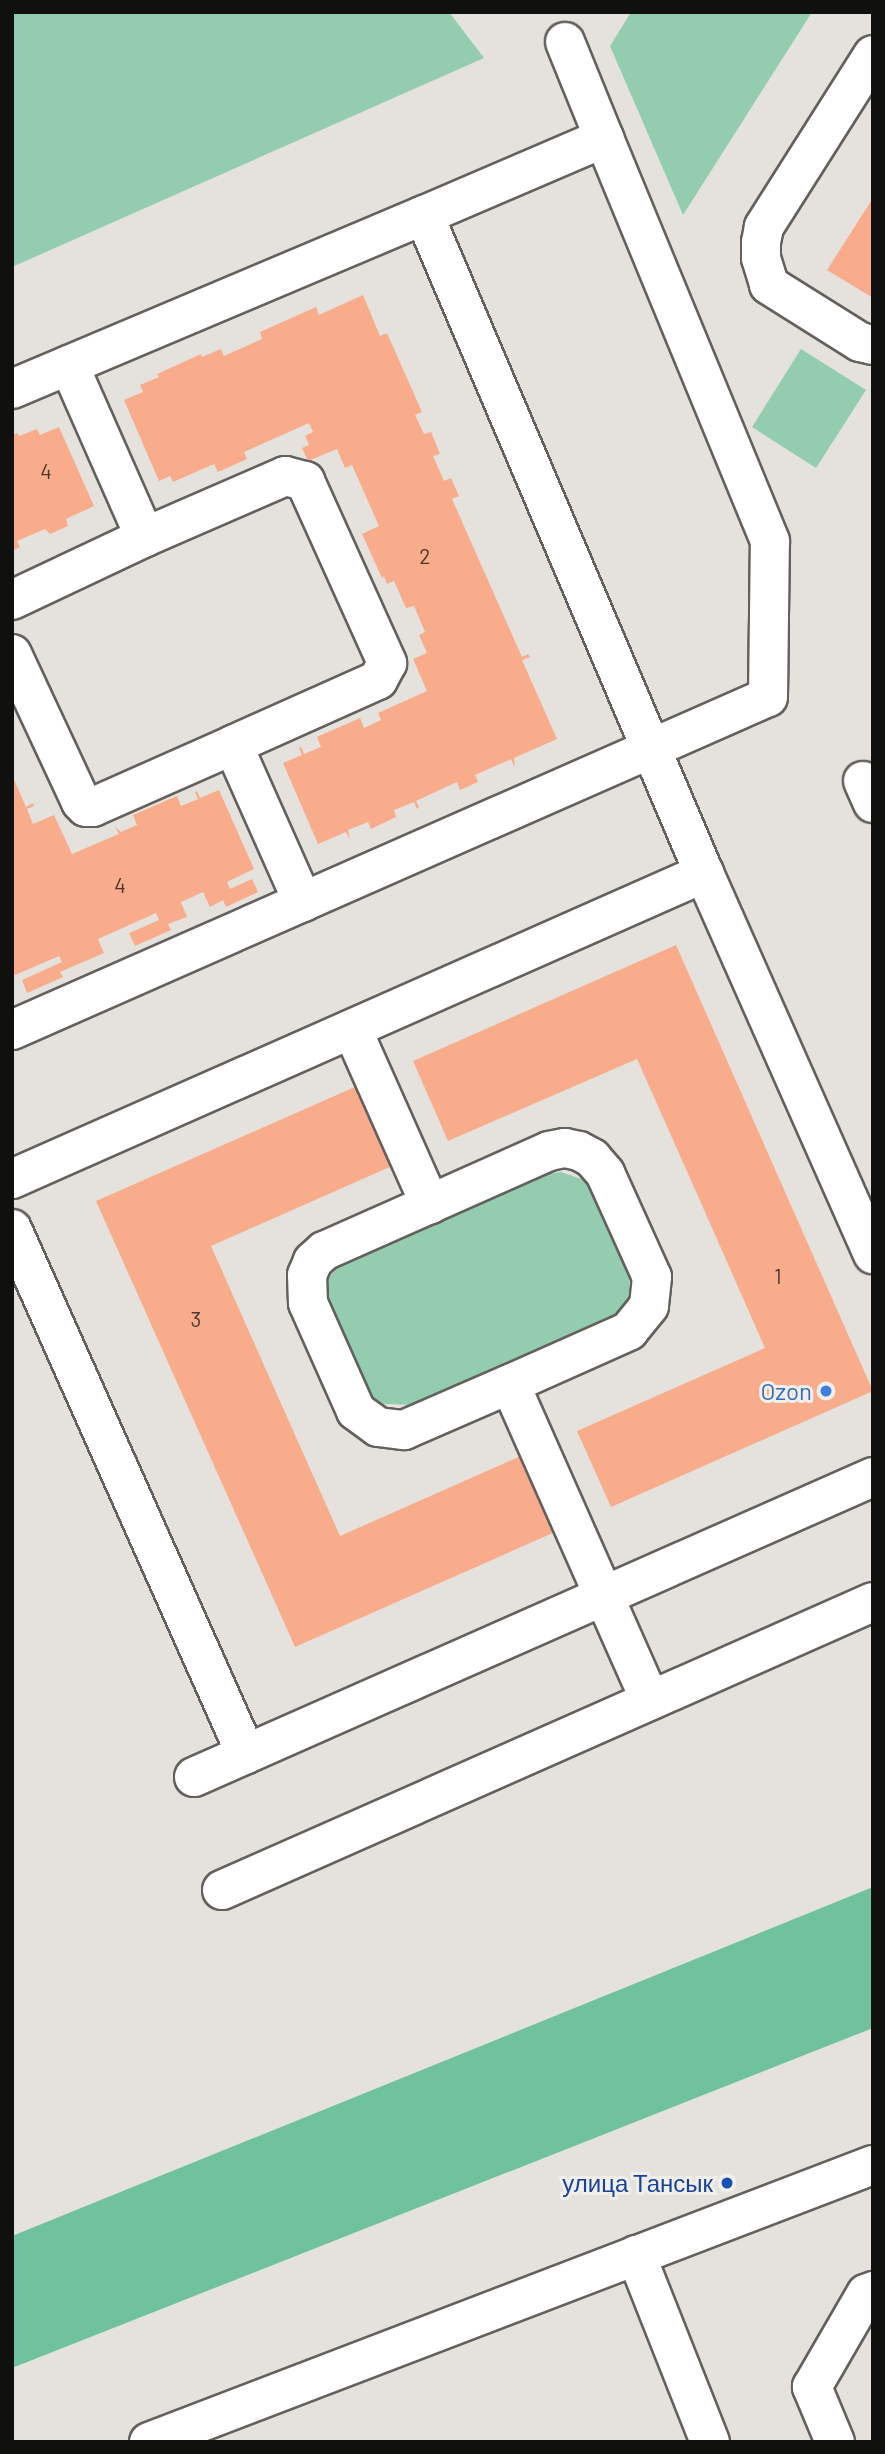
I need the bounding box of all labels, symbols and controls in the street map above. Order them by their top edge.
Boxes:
house number: 4 [40,458,52,484]
house number: 2 [419,543,431,569]
house number: 4 [114,872,126,898]
house number: 1 [774,1263,782,1289]
house number: 3 [191,1306,201,1332]
place label: Ozon [760,1377,812,1405]
marker: Ozon [818,1383,834,1399]
place label: улица Тансык [562,2169,713,2197]
marker: улица Тансык [719,2175,735,2191]

